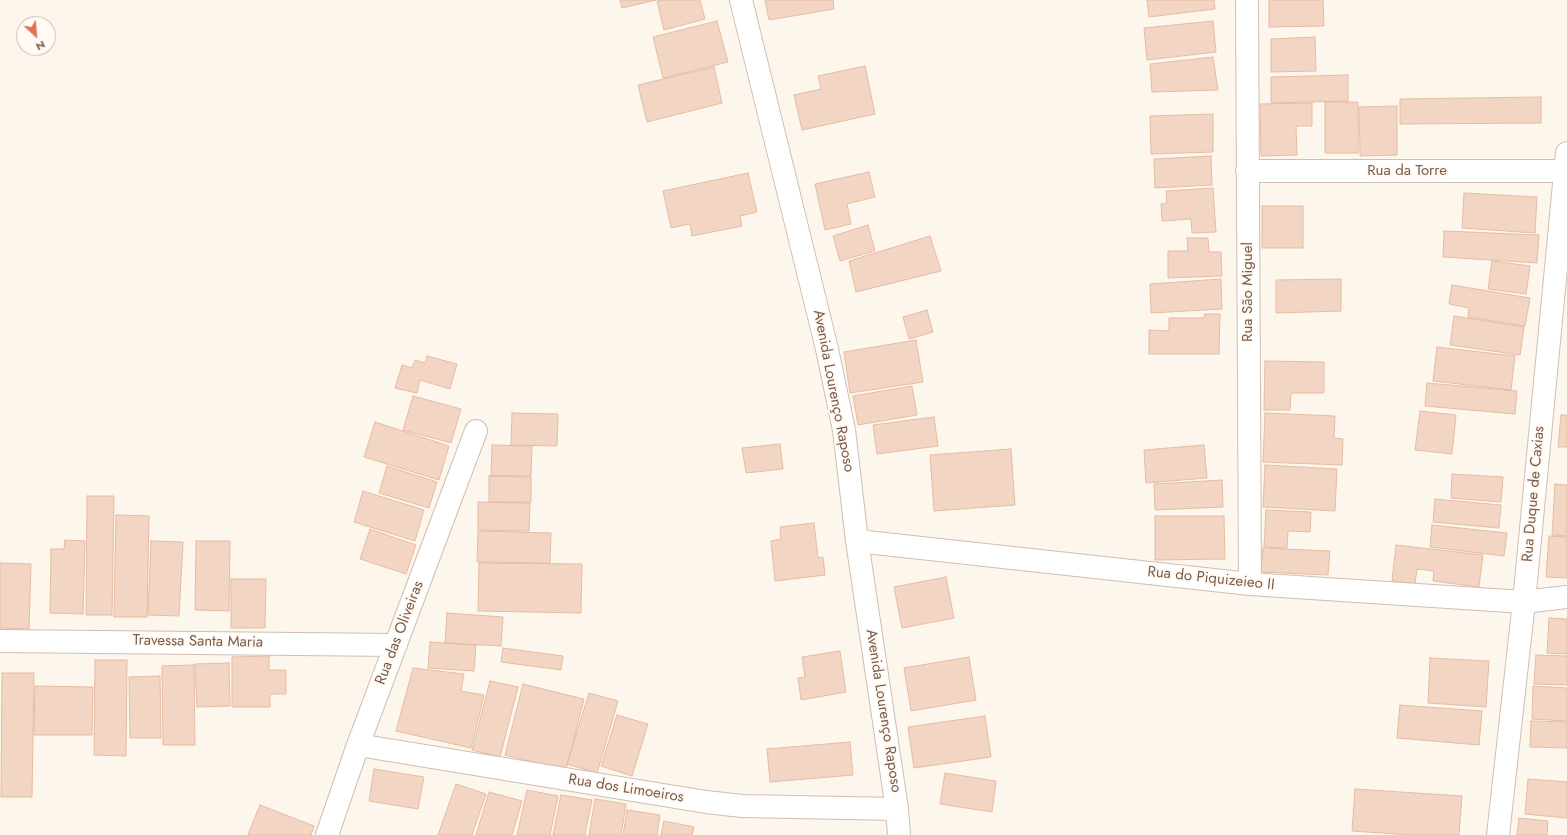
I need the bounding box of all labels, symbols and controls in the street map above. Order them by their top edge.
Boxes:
north arrow [16,16,56,56]
text: N [33,37,48,55]
street label: Rua da Torre [1367,162,1447,180]
street label: Rua São Miguel [1239,242,1257,342]
street label: Avenida Lourenço Raposo [808,308,858,474]
street label: Rua Duque de Caxias [1519,425,1549,563]
street label: Rua do Piquizeieo II [1147,563,1275,595]
street label: Rua das Oliveiras [372,578,428,688]
street label: Avenida Lourenço Raposo [861,628,905,794]
street label: Travessa Santa Maria [133,632,263,652]
street label: Rua dos Limoeiros [567,771,685,807]

